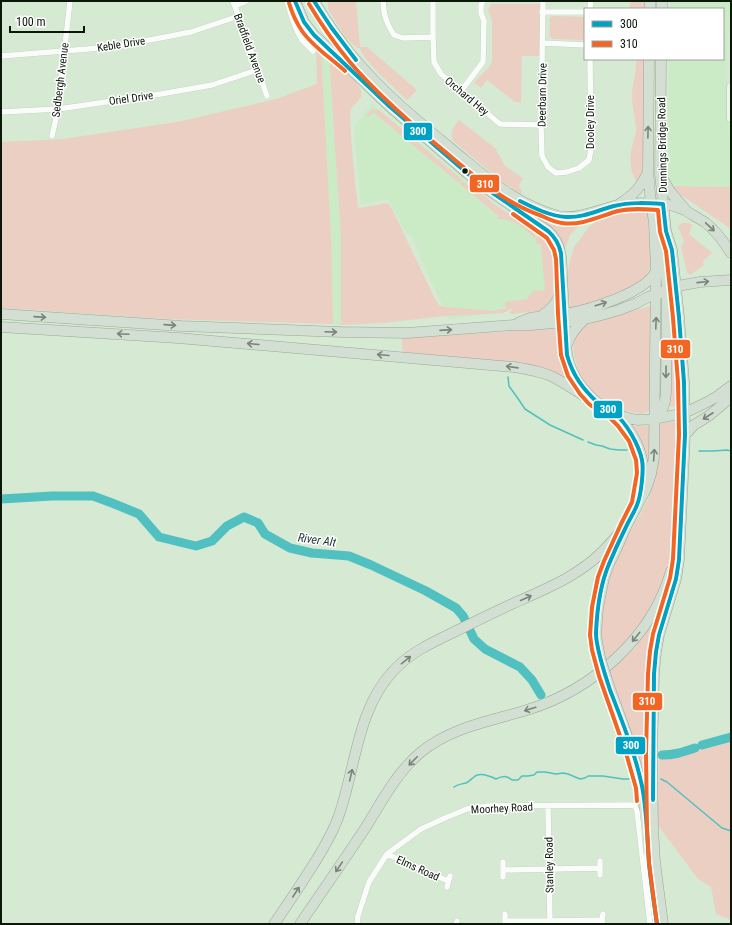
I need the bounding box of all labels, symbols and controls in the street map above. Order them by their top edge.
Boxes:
scale bar [10,8,84,34]
legend [584,8,724,60]
street label: Bradfield Avenue [231,12,268,85]
text: 100 m [16,15,46,29]
text: 300 [620,17,638,31]
street label: Keble Drive [96,34,146,55]
text: 310 [620,37,638,51]
street label: Sedbergh Avenue [49,42,72,118]
street label: Deerbarn Drive [535,63,550,127]
street label: Orchard Hey [442,74,492,119]
street label: Oriel Drive [108,89,154,108]
street label: Dooley Drive [584,95,597,149]
street label: Dunnings Bridge Road [655,97,670,193]
line badge: 300 [403,122,433,141]
text: 300 [410,125,427,138]
one-way arrow [644,126,652,139]
unlabelled marker [460,166,470,176]
line badge: 310 [469,174,500,193]
text: 310 [477,178,494,191]
one-way arrow [705,222,715,231]
one-way arrow [696,279,709,286]
one-way arrow [595,300,608,307]
one-way arrow [33,313,46,320]
one-way arrow [652,317,660,330]
one-way arrow [163,322,176,329]
one-way arrow [439,326,452,333]
one-way arrow [324,328,337,336]
one-way arrow [117,331,130,338]
line badge: 310 [660,339,691,359]
one-way arrow [247,341,260,348]
text: 310 [667,343,684,356]
one-way arrow [377,352,390,359]
one-way arrow [506,363,519,371]
one-way arrow [662,365,670,378]
line badge: 300 [593,400,623,419]
text: 300 [600,403,617,416]
one-way arrow [702,412,713,420]
one-way arrow [650,448,657,461]
water label: River Alt [297,530,337,550]
one-way arrow [520,594,532,601]
one-way arrow [632,631,640,642]
one-way arrow [400,656,411,665]
line badge: 310 [632,692,663,711]
text: 310 [639,695,656,708]
one-way arrow [524,705,536,713]
line badge: 300 [615,736,646,755]
text: 300 [623,739,640,752]
one-way arrow [408,755,417,766]
one-way arrow [348,769,355,782]
street label: Moorhey Road [471,800,533,817]
street label: Stanley Road [543,837,556,893]
street label: Elms Road [394,853,441,884]
one-way arrow [335,862,343,873]
one-way arrow [292,886,300,897]

